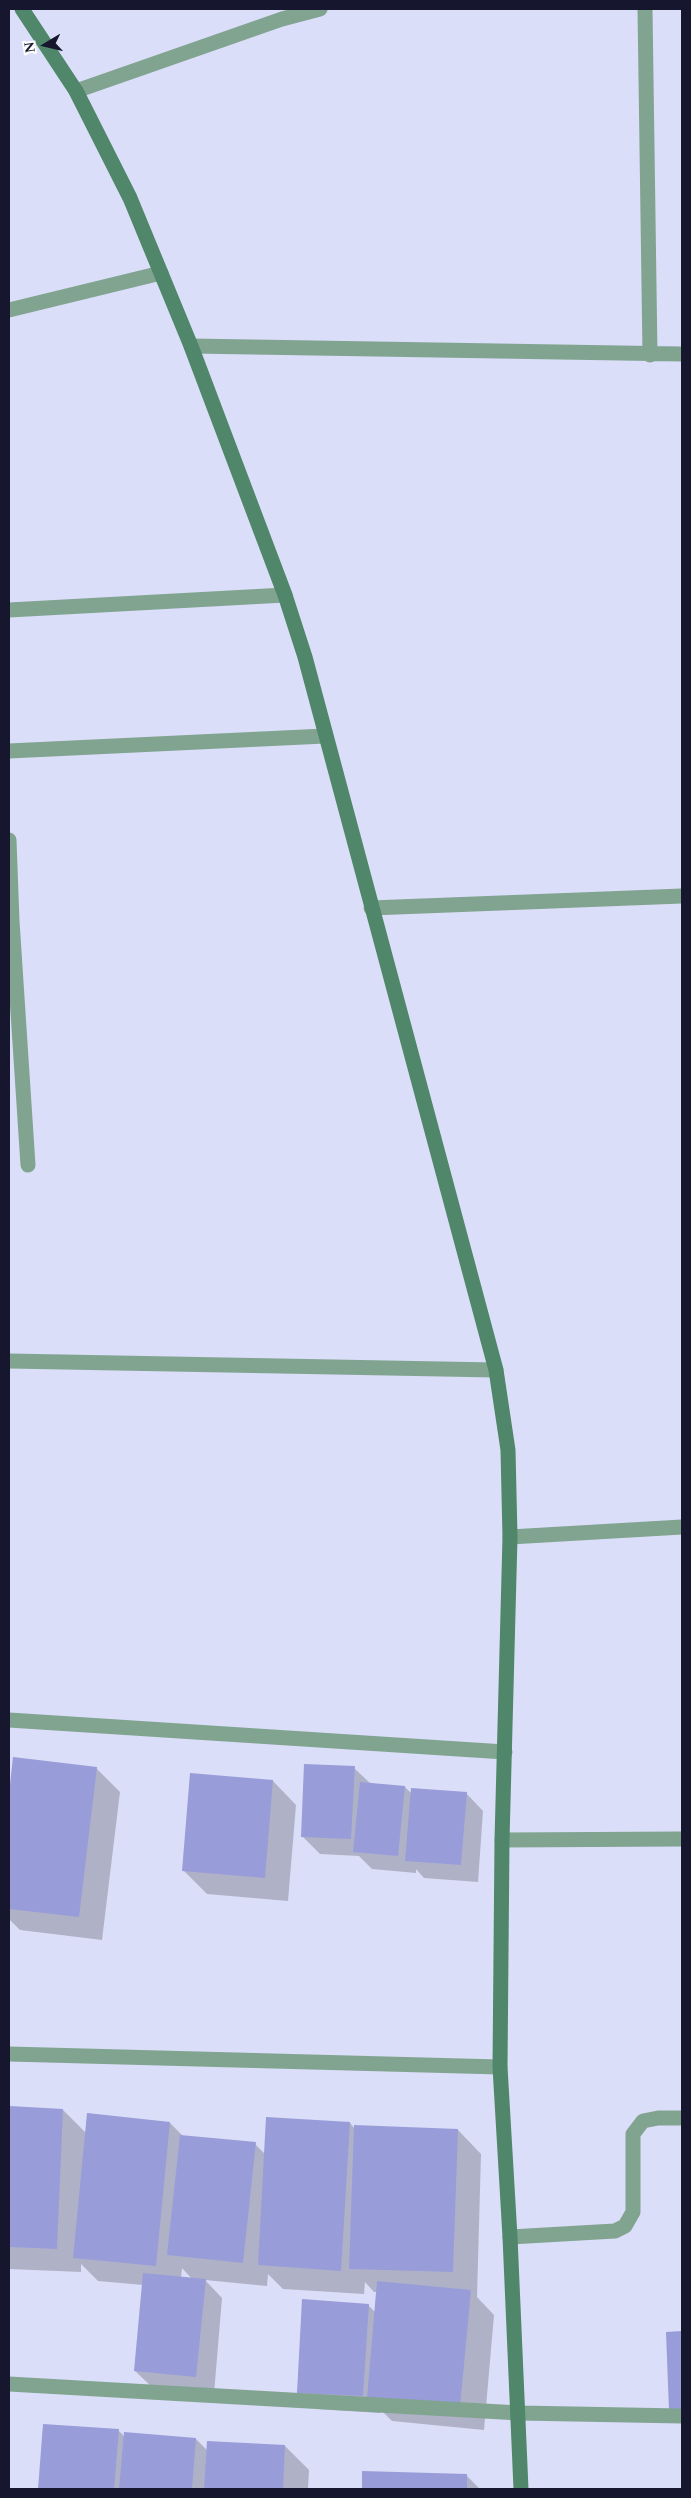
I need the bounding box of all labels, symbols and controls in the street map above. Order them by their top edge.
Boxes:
north arrow [20,20,70,70]
text: N [18,40,41,55]

